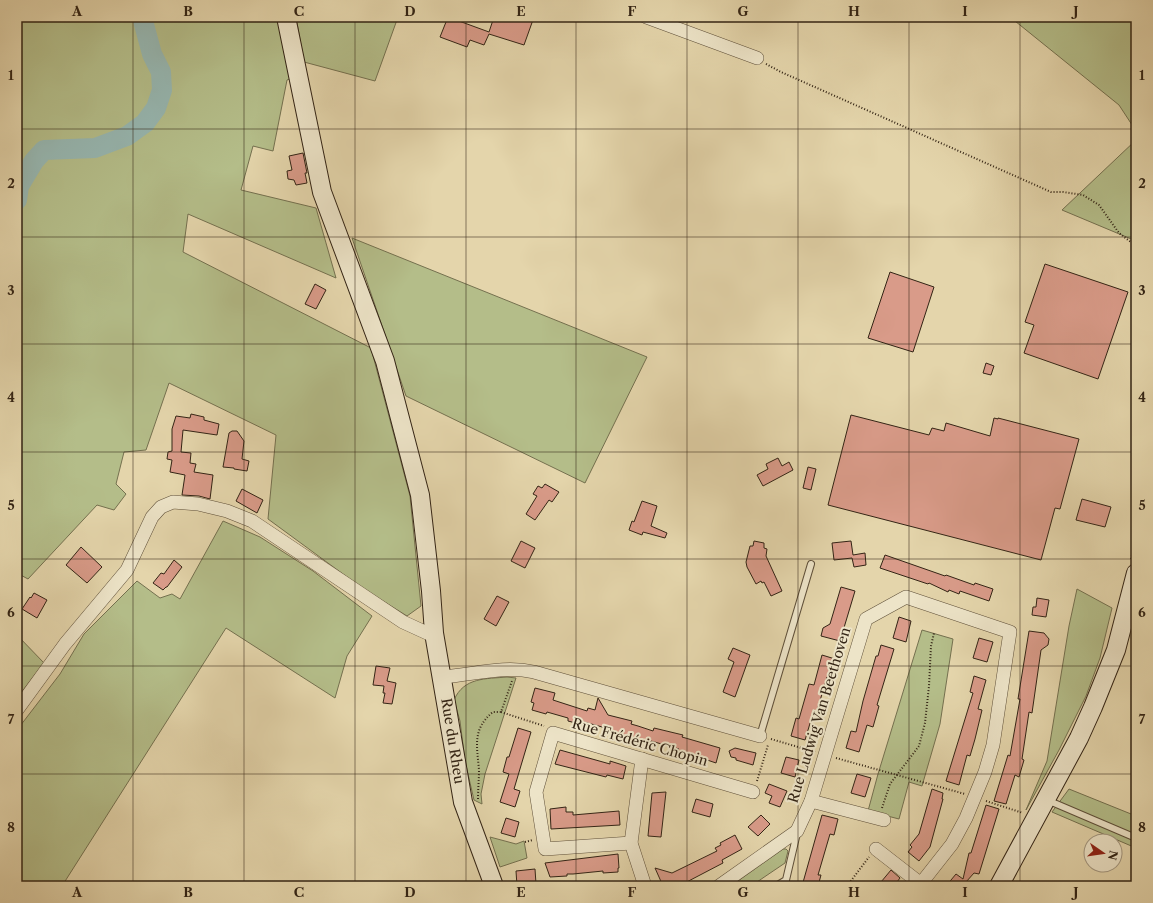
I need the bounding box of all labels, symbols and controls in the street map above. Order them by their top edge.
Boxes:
text: A [71,3,83,19]
text: B [183,3,193,19]
text: C [294,3,304,19]
text: D [404,3,416,19]
text: E [516,3,526,19]
text: F [628,3,637,19]
text: G [737,3,749,19]
text: H [848,3,860,19]
text: I [962,3,968,19]
text: J [1071,3,1079,19]
text: 1 [8,67,14,83]
text: 1 [1139,67,1145,83]
text: 2 [7,175,15,191]
text: 2 [1138,175,1146,191]
text: 3 [7,282,15,298]
text: 3 [1138,282,1146,298]
text: 4 [7,389,15,405]
text: 4 [1138,389,1146,405]
text: 5 [7,497,15,513]
text: 5 [1138,497,1146,513]
text: 6 [7,604,15,620]
text: 6 [1138,604,1146,620]
street label: Rue Ludwig Van Beethoven [784,625,854,805]
street label: Rue du Rheu [437,697,469,786]
text: 7 [8,711,15,727]
text: 7 [1139,711,1146,727]
street label: Rue Frédéric Chopin [570,714,710,770]
text: 8 [7,819,15,835]
text: 8 [1138,819,1146,835]
north arrow [1083,833,1123,873]
text: N [1105,849,1121,862]
text: A [71,884,83,900]
text: B [183,884,193,900]
text: C [294,884,304,900]
text: D [404,884,416,900]
text: E [516,884,526,900]
text: F [628,884,637,900]
text: G [737,884,749,900]
text: H [848,884,860,900]
text: I [962,884,968,900]
text: J [1071,884,1079,900]

